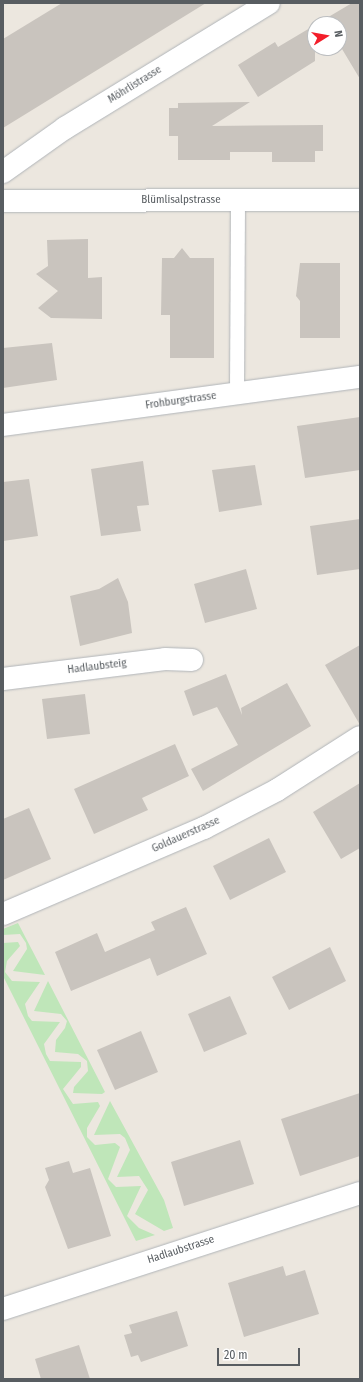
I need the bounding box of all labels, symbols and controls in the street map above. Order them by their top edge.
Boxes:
north arrow [307,16,347,56]
text: N [331,29,345,38]
street label: Möhrlistrasse [106,63,164,107]
street label: Blümlisalpstrasse [141,193,221,207]
street label: Frohburgstrasse [145,389,217,413]
street label: Hadlaubsteig [67,657,127,677]
street label: Goldauerstrasse [150,814,222,856]
street label: Hadlaubstrasse [146,1233,216,1267]
scale bar [219,1340,302,1366]
text: 20 m [224,1348,248,1362]

